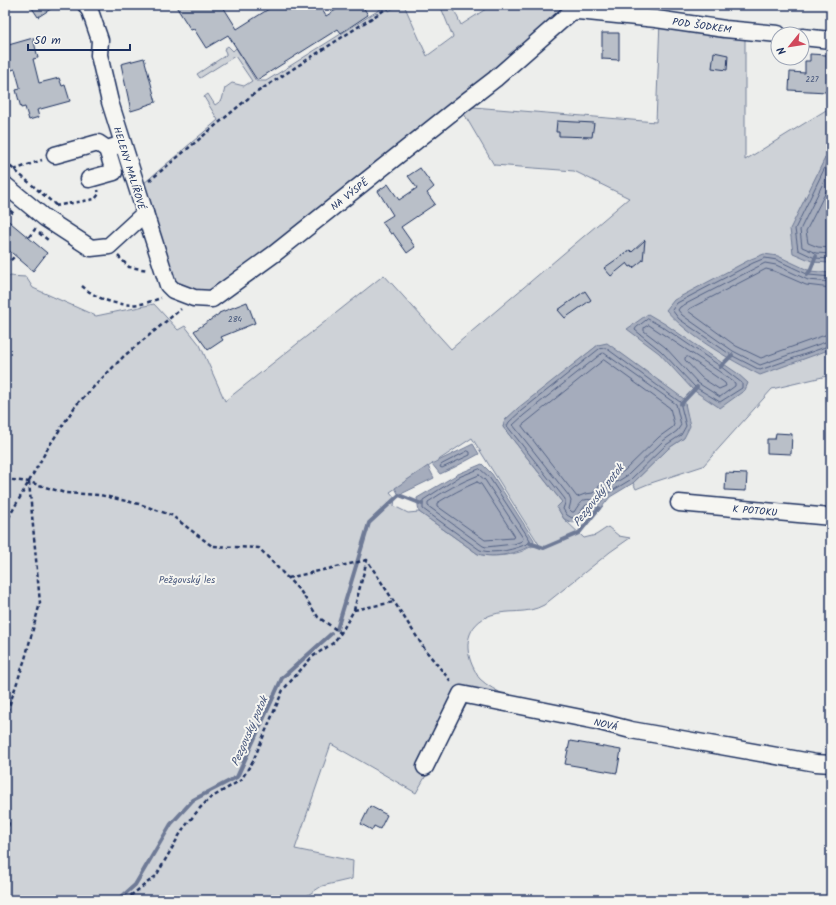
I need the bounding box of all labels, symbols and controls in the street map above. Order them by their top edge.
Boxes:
street label: POD ŠODKEM [671,14,733,38]
scale bar [28,26,130,52]
north arrow [770,26,810,66]
text: 50 m [34,31,61,50]
text: N [773,43,792,58]
house number: 227 [806,73,819,86]
street label: HELENY MALÍŘOVÉ [109,125,150,213]
street label: NA VÝSPĚ [327,174,373,215]
house number: 284 [228,313,243,326]
water label: Pezgovský potok [569,459,630,531]
street label: K POTOKU [732,501,778,521]
park label: Pežgovský les [159,572,216,588]
water label: Pezgovský potok [227,692,274,769]
street label: NOVÁ [592,714,619,736]

